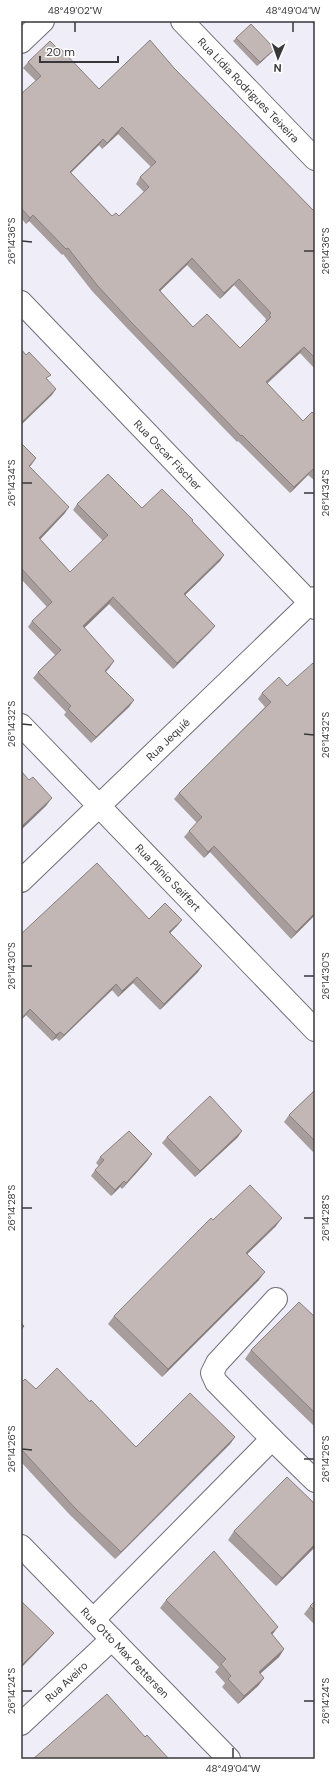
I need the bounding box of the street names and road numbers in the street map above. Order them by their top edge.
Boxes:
street label: Rua Lídia Rodrigues Teixeira [195,35,302,146]
street label: Rua Oscar Fischer [131,417,205,493]
street label: Rua Jequié [143,715,193,764]
street label: Rua Plínio Seiffert [132,841,204,914]
street label: Rua Otto Max Pettersen [78,1604,172,1701]
street label: Rua Aveiro [42,1658,91,1705]

